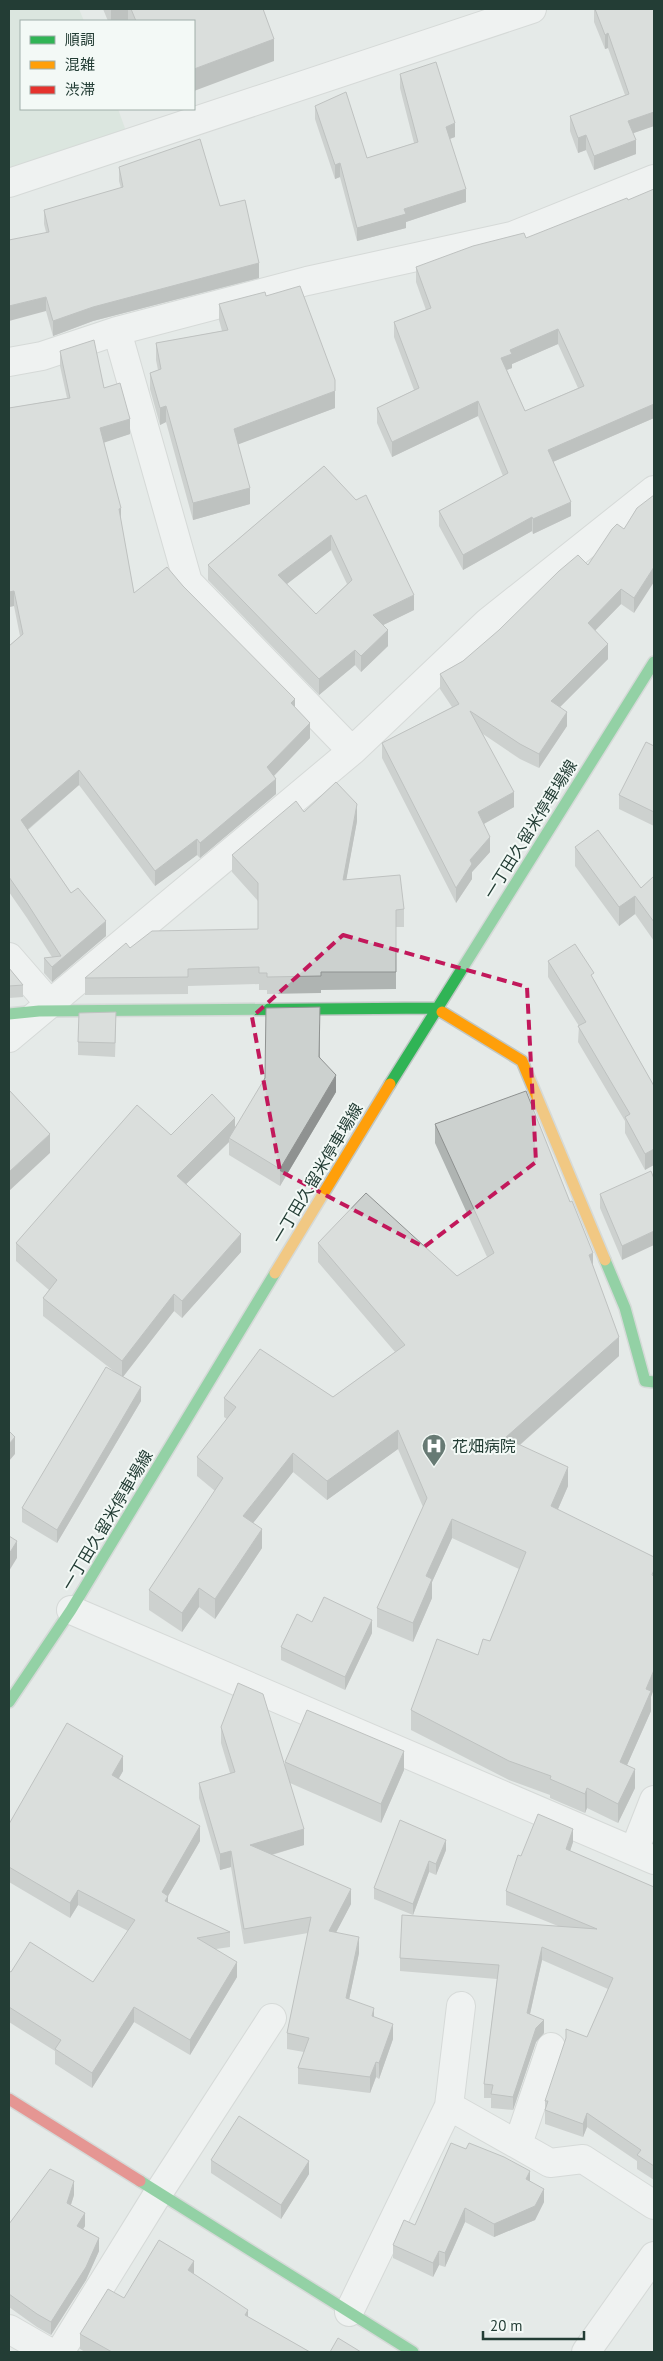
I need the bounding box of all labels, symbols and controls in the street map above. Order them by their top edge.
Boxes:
legend [20,20,195,110]
text: 順調 [65,30,95,49]
text: 混雑 [65,55,95,74]
text: 渋滞 [65,80,95,99]
street label: 一丁田久留米停車場線 [479,756,581,902]
street label: 一丁田久留米停車場線 [267,1099,367,1247]
hospital icon: 花畑病院 [421,1433,447,1467]
place label: 花畑病院 [452,1436,516,1456]
street label: 一丁田久留米停車場線 [57,1446,157,1594]
scale bar [483,2308,584,2340]
text: 20 m [490,2316,523,2335]

